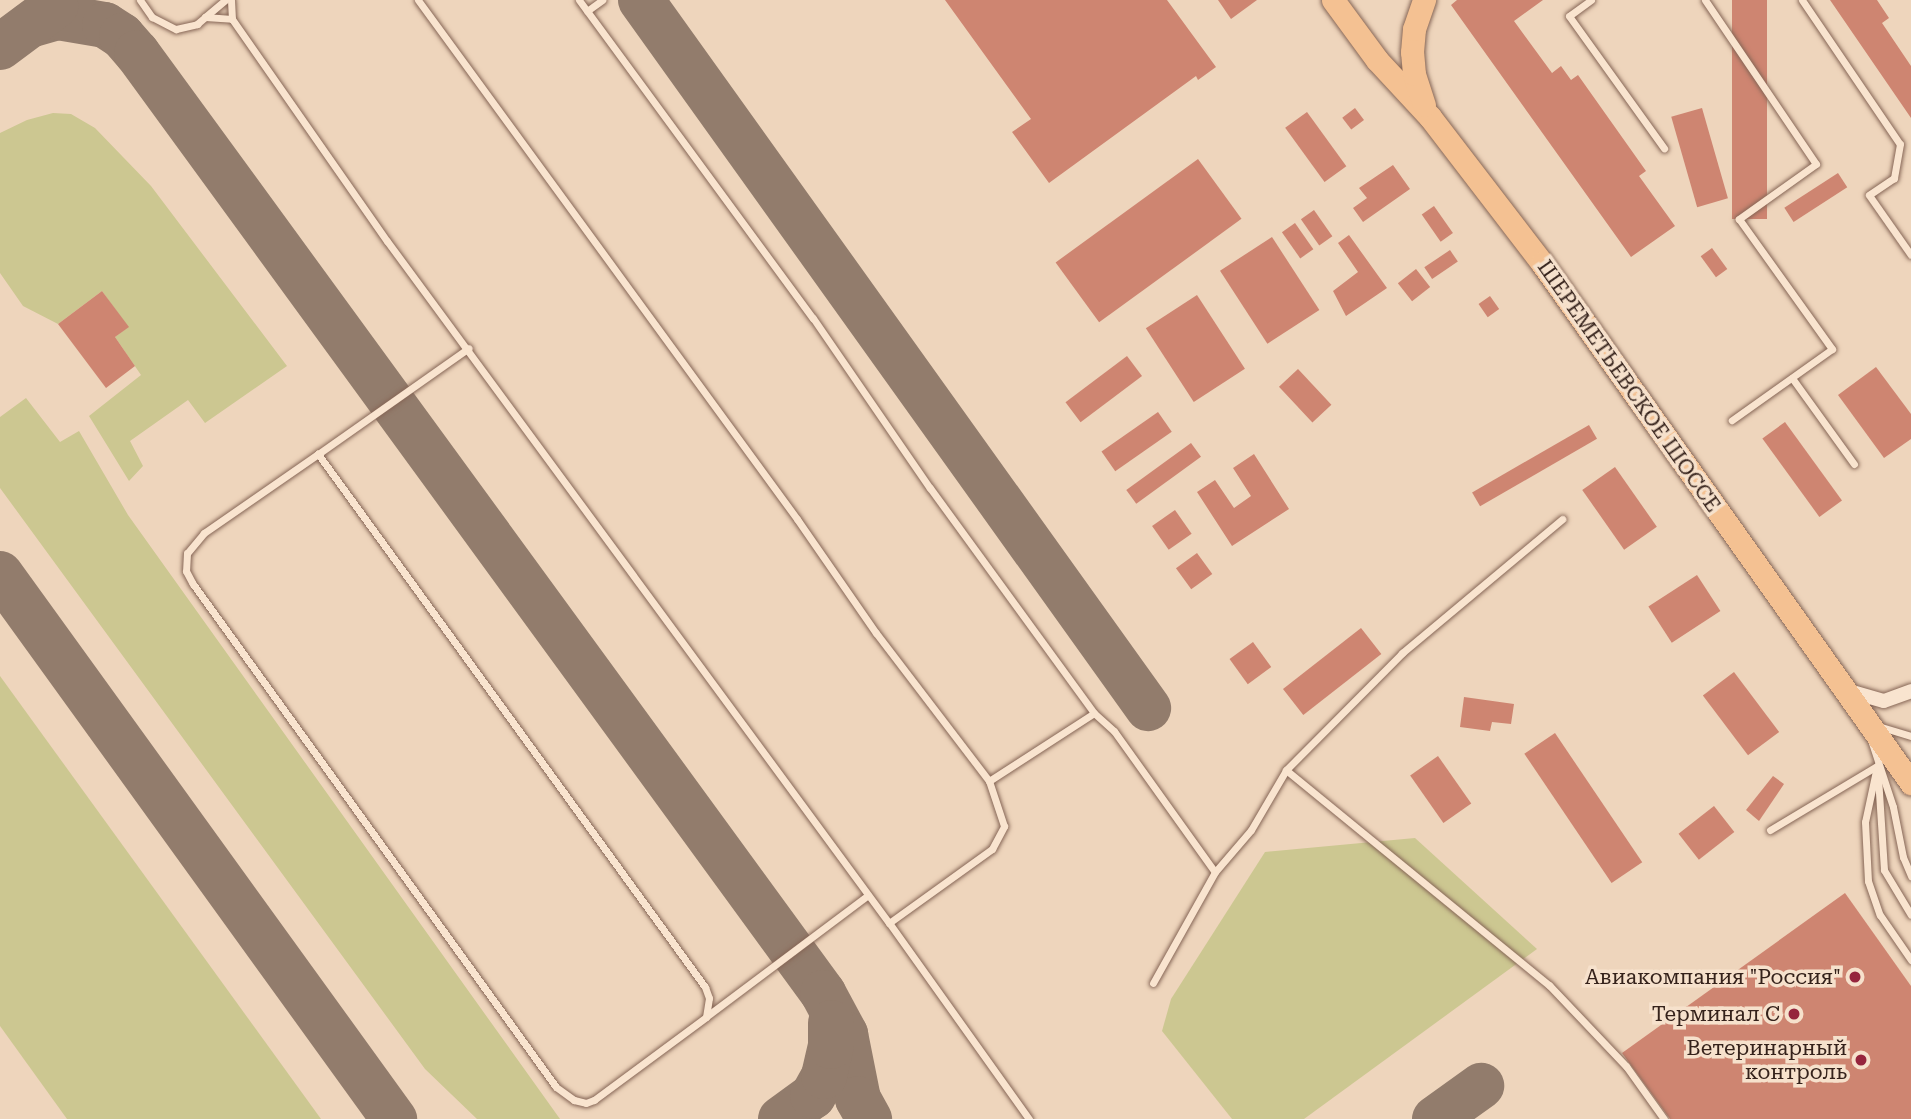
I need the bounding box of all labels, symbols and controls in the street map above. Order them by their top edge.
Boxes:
street label: ШЕРЕМЕТЬЕВСКОЕ ШОССЕ [1532,255,1726,517]
place label: Авиакомпания "Россия" [1585,964,1841,990]
marker: Авиакомпания "Россия" [1847,969,1863,985]
place label: Терминал C [1652,1001,1780,1027]
marker: Терминал C [1786,1006,1802,1022]
place label: Ветеринарный контроль [1687,1035,1847,1085]
marker: Ветеринарный контроль [1853,1052,1869,1068]

